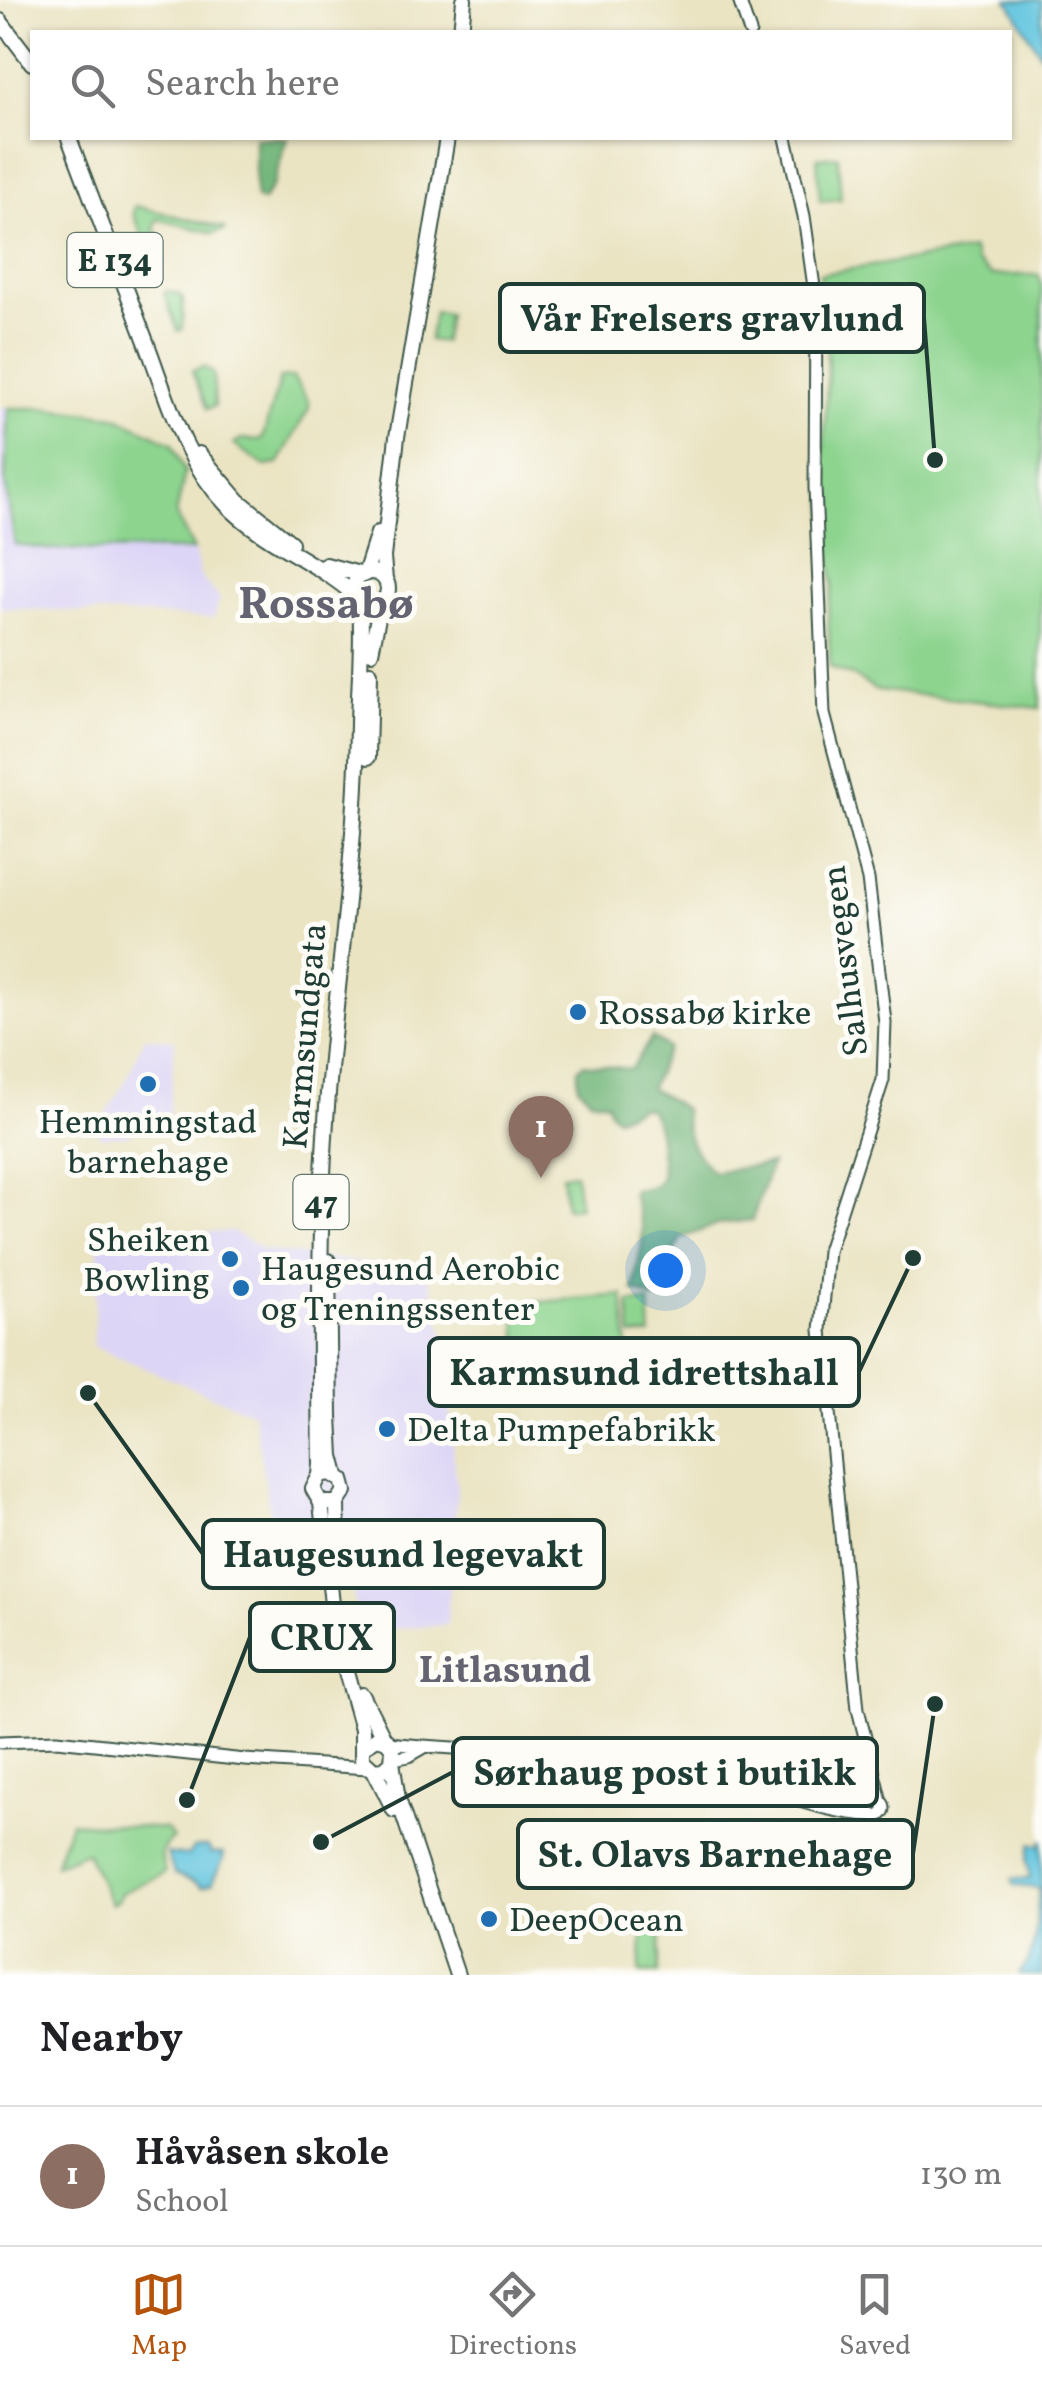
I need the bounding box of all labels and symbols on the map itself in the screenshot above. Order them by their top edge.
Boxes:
road number: E 134 [68,233,162,287]
callout: Vår Frelsers gravlund [500,284,924,352]
text: Vår Frelsers gravlund [520,295,904,348]
district label: Rossabø [238,575,414,638]
street label: Salhusvegen [811,862,883,1059]
street label: Karmsundgata [273,921,341,1151]
place label: Rossabø kirke [598,991,811,1039]
marker: Rossabø kirke [567,1001,589,1023]
marker: Hemmingstad barnehage [137,1073,159,1095]
pin: 1 [508,1096,574,1178]
place label: Hemmingstad barnehage [39,1100,257,1188]
road number: 47 [294,1175,348,1229]
place label: Sheiken Bowling [83,1218,210,1306]
your location [640,1245,691,1296]
place label: Haugesund Aerobic og Treningssenter [261,1247,560,1335]
marker: Sheiken Bowling [219,1248,241,1270]
marker: Haugesund Aerobic og Treningssenter [230,1277,252,1299]
callout: Karmsund idrettshall [429,1338,859,1406]
text: Karmsund idrettshall [449,1349,839,1402]
place label: Delta Pumpefabrikk [407,1408,716,1456]
marker: Delta Pumpefabrikk [376,1418,398,1440]
callout: Haugesund legevakt [203,1520,604,1588]
text: Haugesund legevakt [223,1531,583,1584]
callout: CRUX [250,1603,394,1671]
text: CRUX [270,1614,374,1667]
district label: Litlasund [419,1646,591,1699]
callout: Sørhaug post i butikk [453,1738,877,1806]
text: Sørhaug post i butikk [473,1749,857,1802]
callout: St. Olavs Barnehage [518,1820,913,1888]
text: St. Olavs Barnehage [537,1831,893,1884]
place label: DeepOcean [509,1898,684,1946]
marker: DeepOcean [478,1908,500,1930]

